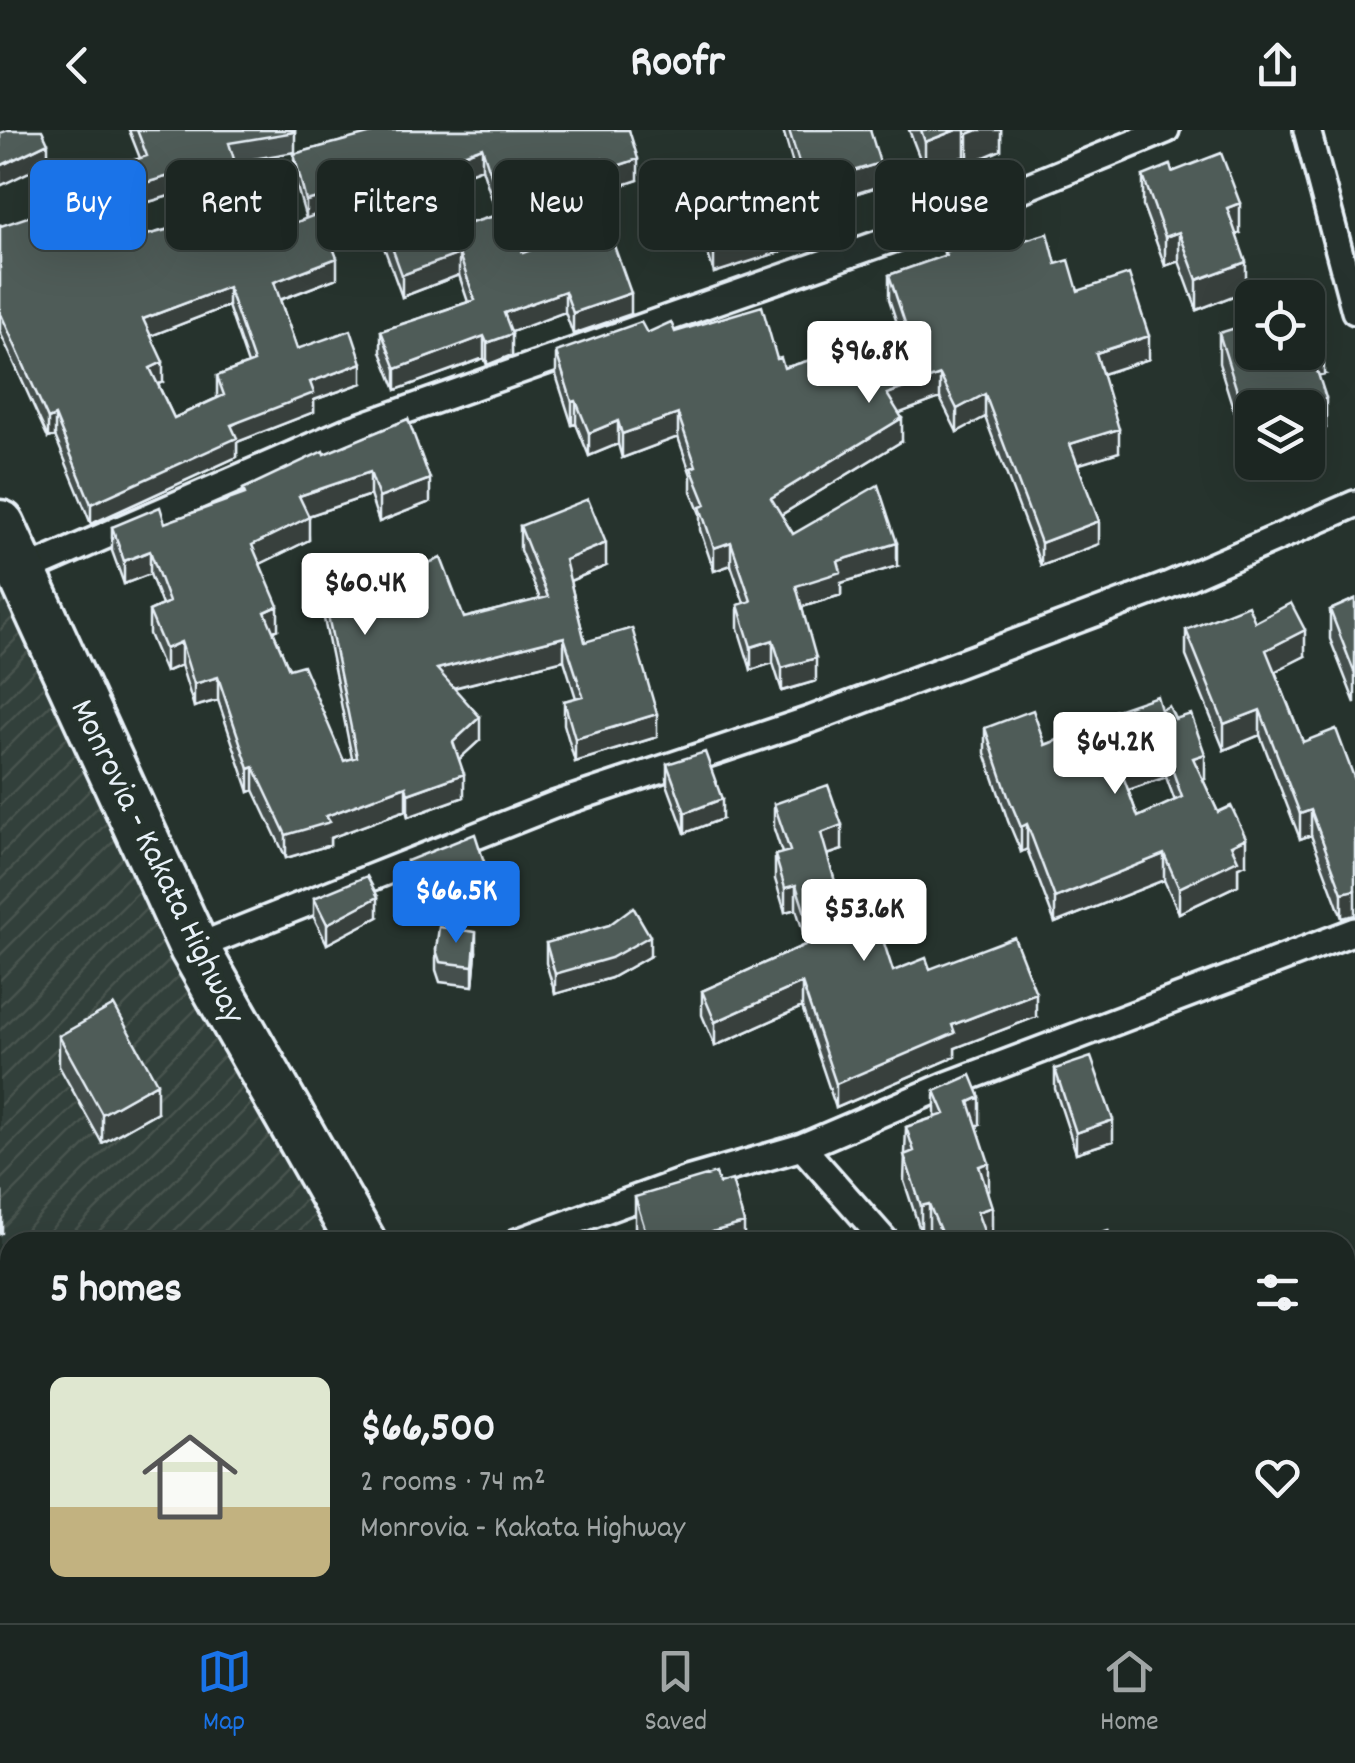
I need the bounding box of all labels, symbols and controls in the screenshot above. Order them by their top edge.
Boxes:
text: Roofr [630,33,725,97]
icon: back [50,38,105,93]
icon: share [1250,38,1305,93]
chip: Buy [30,160,146,250]
chip: Rent [166,160,297,250]
chip: Filters [317,160,474,250]
chip: New [494,160,619,250]
chip: Apartment [639,160,855,250]
chip: House [875,160,1024,250]
map controls [1235,280,1325,480]
button: locate [1235,280,1325,370]
pin: $96.8K [788,321,950,406]
text: $96.8K [829,330,909,376]
button: layers [1235,390,1325,480]
pin: $60.4K [284,553,446,638]
text: $60.4K [324,562,406,608]
street label: Monrovia - Kakata Highway [55,691,256,1034]
pin: $64.2K [1034,712,1196,797]
text: $64.2K [1075,721,1155,767]
pin: $66.5K [375,861,537,946]
text: $66.5K [415,870,497,916]
pin: $53.6K [783,879,945,964]
text: $53.6K [823,888,905,934]
text: 5 homes [50,1262,182,1322]
icon: filters [1250,1265,1305,1320]
text: $66,500 [360,1401,496,1461]
icon: home [130,1417,250,1537]
icon: heart [1250,1450,1305,1505]
text: 2 rooms · 74 m² [360,1461,546,1507]
text: Monrovia - Kakata Highway [360,1507,685,1553]
tab: Map [197,1644,252,1744]
tab: Saved [645,1644,707,1744]
tab: Home [1100,1644,1158,1744]

